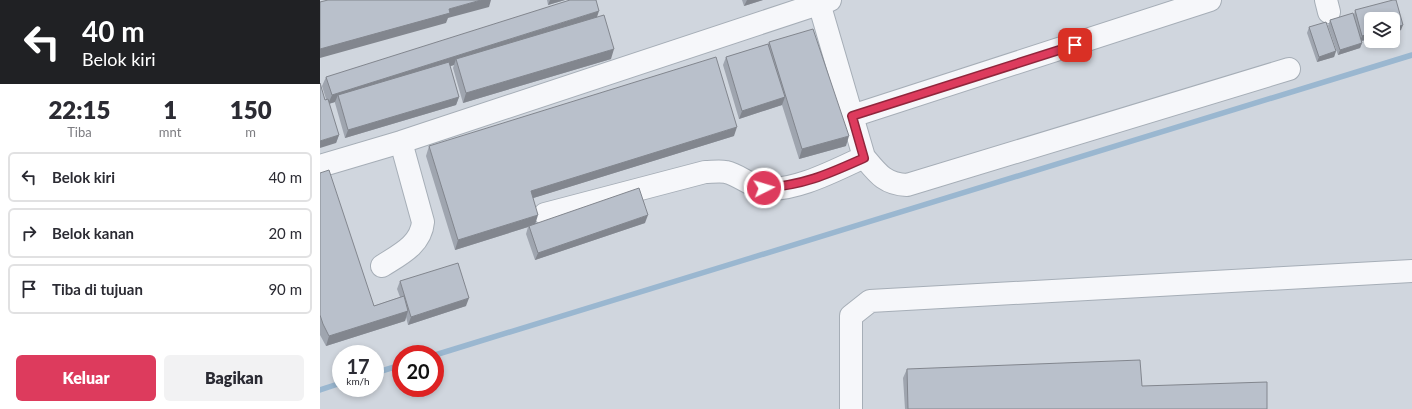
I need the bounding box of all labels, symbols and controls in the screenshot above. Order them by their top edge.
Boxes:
map controls [1364,12,1400,48]
button: layers [1364,12,1400,48]
text: 40 m [82,14,145,48]
icon: left [16,16,68,68]
pin [1058,28,1092,62]
icon: arrive [1064,34,1086,56]
text: Belok kiri [82,48,156,70]
text: 22:15 [48,95,110,124]
text: 1 [163,95,177,124]
text: 150 [230,95,272,124]
text: Tiba [67,124,92,140]
text: mnt [159,124,181,140]
text: m [245,124,256,140]
icon: left [18,166,40,188]
position arrow [743,167,785,209]
text: Belok kiri [52,168,115,186]
text: 40 m [268,168,302,186]
icon: right [18,222,40,244]
text: Belok kanan [52,224,134,242]
text: 20 m [268,224,302,242]
icon: arrive [18,278,40,300]
text: Tiba di tujuan [52,280,143,298]
text: 90 m [268,280,302,298]
speed limit sign: 20 [392,345,444,397]
text: 17 [346,354,370,378]
button: Keluar [16,355,156,401]
button: Bagikan [164,355,304,401]
text: km/h [346,375,370,387]

